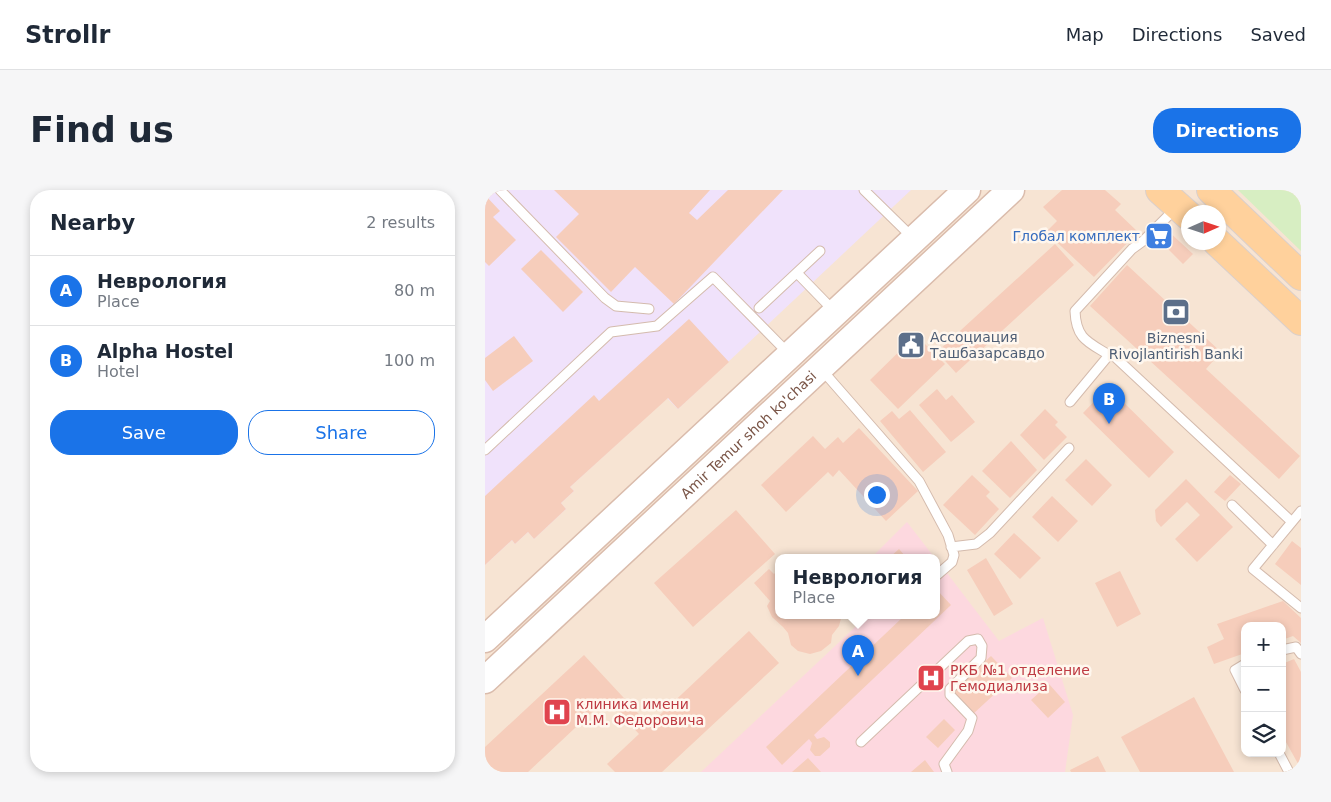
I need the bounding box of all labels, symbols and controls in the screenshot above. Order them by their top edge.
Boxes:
text: Strollr [25,21,110,49]
text: Map [1066,24,1104,45]
text: Directions [1132,24,1222,45]
text: Saved [1250,24,1306,45]
button: Directions [1153,108,1301,153]
text: Find us [30,110,174,150]
north arrow [1181,205,1226,250]
text: Nearby [50,211,135,235]
text: 2 results [366,213,435,232]
supermarket icon: Глобал комплект [1144,221,1174,251]
place label: Глобал комплект [1012,228,1140,244]
text: Неврология [97,270,227,292]
text: A [60,281,72,300]
text: 80 m [394,281,435,300]
text: Place [97,292,140,311]
bank icon: Biznesni Rivojlantirish Banki [1161,297,1191,327]
place label: Ассоциация Ташбазарсавдо [929,329,1045,361]
public building icon: Ассоциация Ташбазарсавдо [896,330,926,360]
place label: Biznesni Rivojlantirish Banki [1109,330,1243,362]
text: Alpha Hostel [97,340,234,362]
text: B [60,351,72,370]
text: 100 m [384,351,435,370]
text: Hotel [97,362,139,381]
street label: Amir Temur shoh ko'chasi [677,368,819,502]
pin: B [1093,383,1125,424]
button: Save [50,410,238,455]
button: Share [248,410,435,455]
your location [864,482,890,508]
popup [775,554,940,619]
text: Неврология [793,566,922,588]
text: Place [793,588,835,607]
map controls [1241,622,1286,757]
button: + [1241,622,1286,667]
pin: A [842,635,874,676]
place label: РКБ №1 отделение Гемодиализа [950,662,1090,694]
hospital icon: РКБ №1 отделение Гемодиализа [916,663,946,693]
button: − [1241,667,1286,712]
place label: клиника имени М.М. Федоровича [576,696,704,728]
hospital icon: клиника имени М.М. Федоровича [542,697,572,727]
button: layers [1241,712,1286,757]

